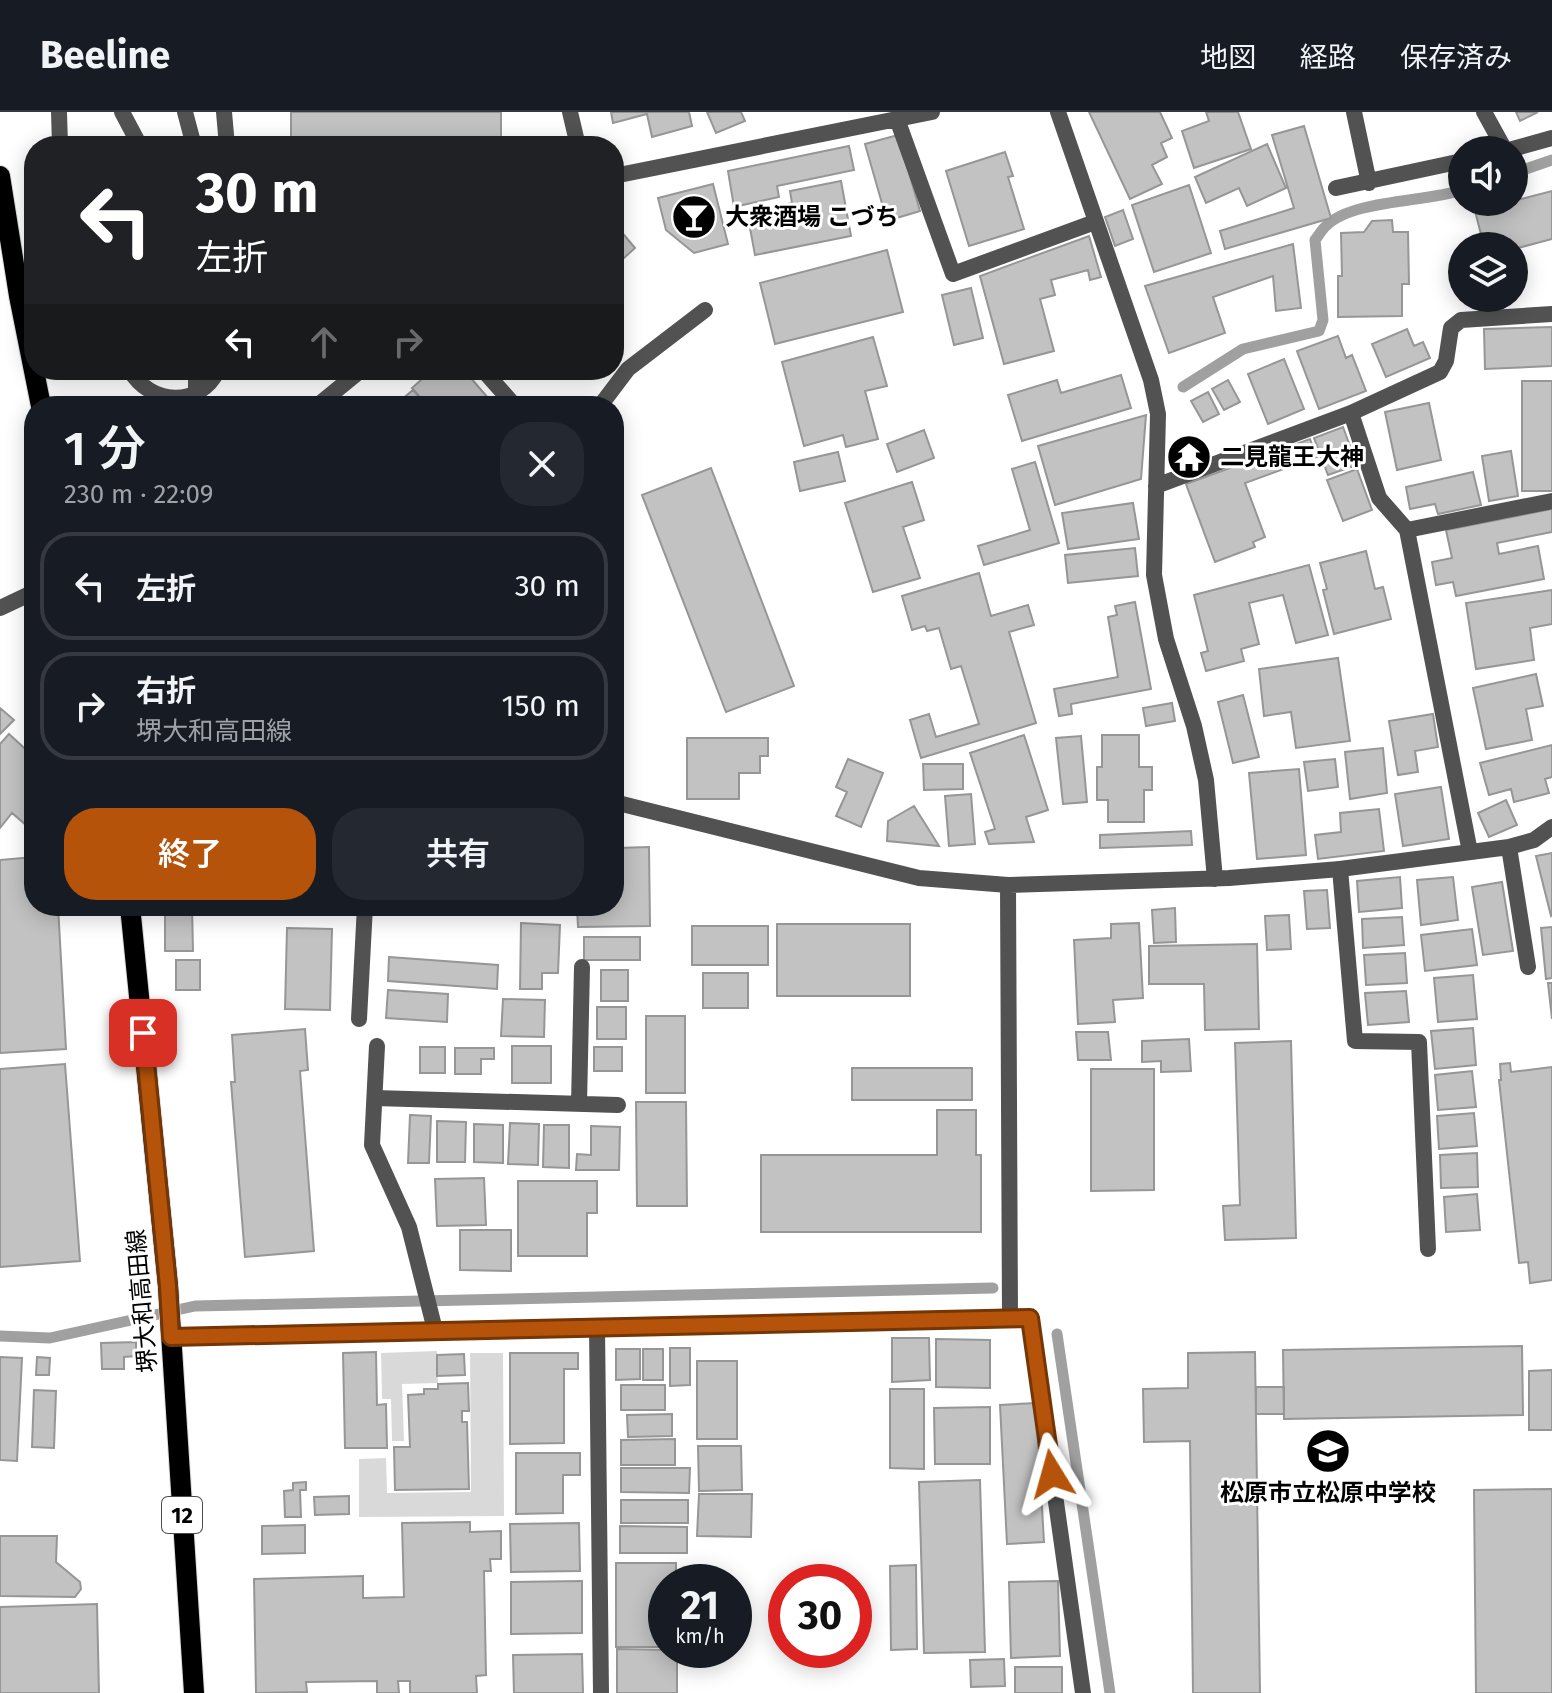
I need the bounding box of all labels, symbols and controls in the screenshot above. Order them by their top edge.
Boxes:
text: Beeline [40,32,170,78]
text: 地図 [1200,41,1256,74]
text: 経路 [1300,41,1356,74]
text: 保存済み [1400,41,1512,74]
map controls [1448,136,1528,312]
button: sound [1448,136,1528,216]
text: 30 m [196,160,318,227]
icon: left [64,168,168,272]
bar icon: 大衆酒場 こづち [670,193,718,241]
place label: 大衆酒場 こづち [725,203,899,231]
button: layers [1448,232,1528,312]
text: 左折 [196,236,268,280]
icon: left [218,320,262,364]
icon: ahead [302,320,346,364]
icon: right [386,320,430,364]
text: 1 分 [64,420,146,478]
button: close [500,422,584,506]
temple icon: 二見龍王大神 [1165,433,1213,481]
place label: 二見龍王大神 [1220,443,1364,471]
text: 230 m · 22:09 [64,479,213,510]
icon: left [68,564,112,608]
text: 30 m [515,568,580,604]
text: 左折 [136,571,196,607]
text: 右折 [136,673,196,709]
icon: right [68,684,112,728]
text: 150 m [502,688,580,724]
text: 堺大和高田線 [136,716,292,747]
button: 終了 [64,808,316,900]
button: 共有 [332,808,584,900]
pin [109,999,177,1067]
icon: arrive [121,1011,165,1055]
street label: 堺大和高田線 [122,1228,162,1374]
school or university icon: 松原市立松原中学校 [1304,1427,1352,1475]
position arrow [1010,1432,1094,1516]
place label: 松原市立松原中学校 [1220,1479,1436,1507]
road number: 12 [162,1497,202,1533]
speed limit sign: 30 [768,1564,872,1668]
text: 21 [681,1582,719,1630]
text: km/h [675,1624,725,1648]

